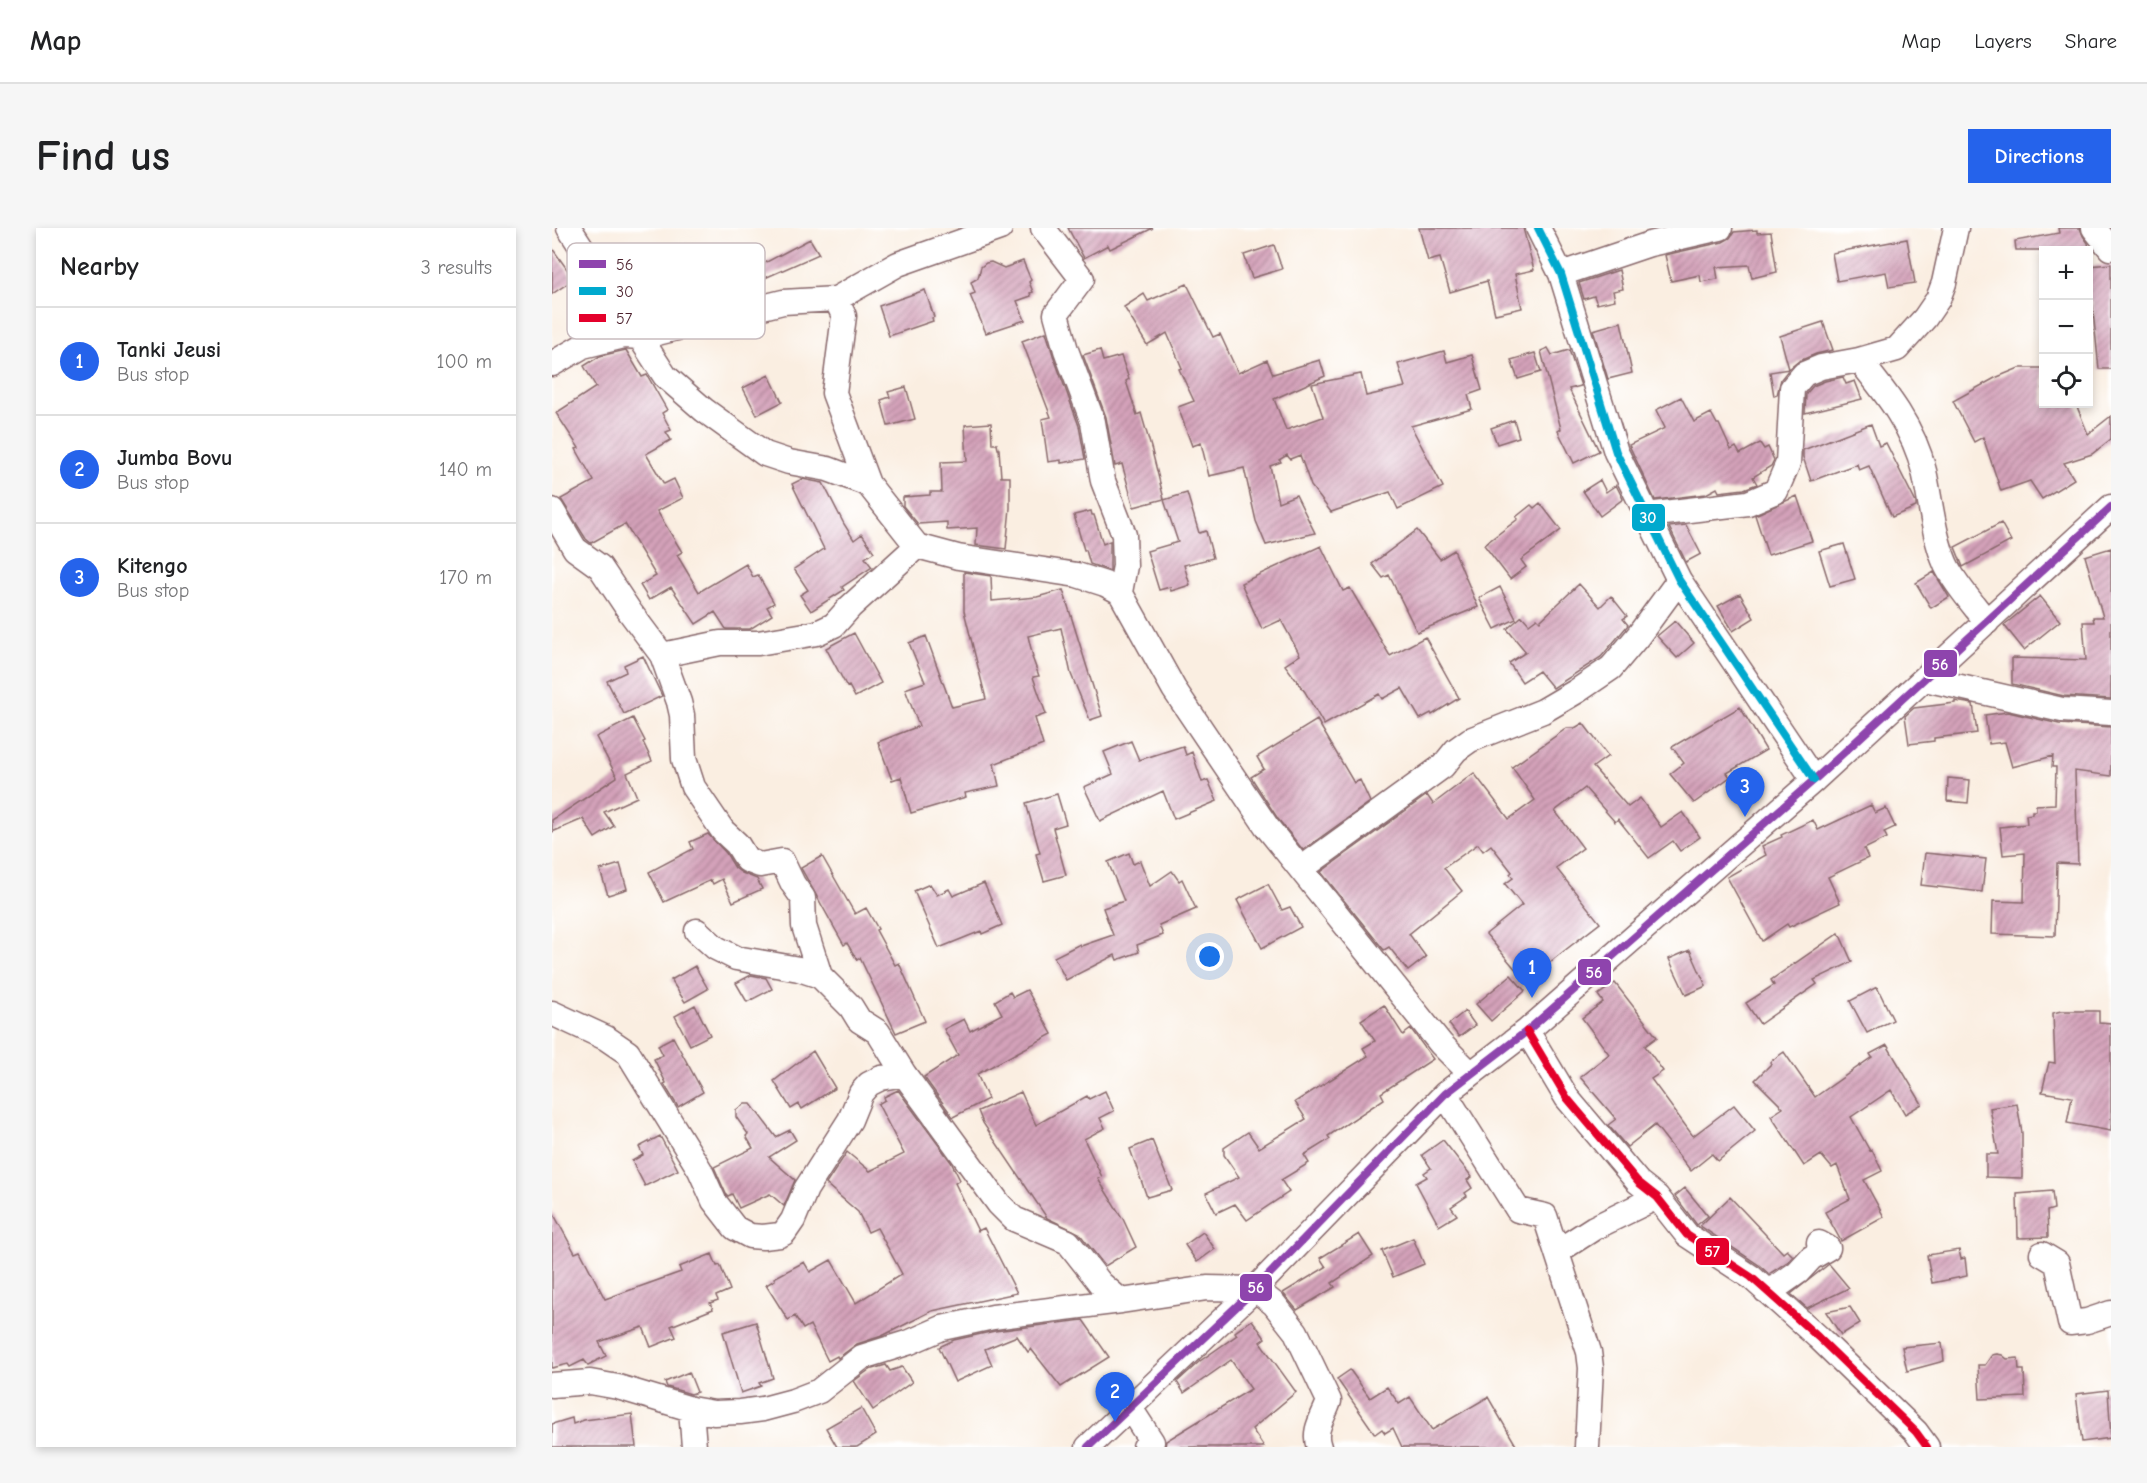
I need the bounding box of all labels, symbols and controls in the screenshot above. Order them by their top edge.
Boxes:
text: Map [30,25,81,57]
text: Map [1902,29,1941,53]
text: Layers [1974,29,2032,53]
text: Share [2065,29,2117,53]
button: Directions [1968,129,2111,183]
text: Find us [36,132,170,181]
legend [567,243,765,339]
map controls [2039,246,2093,408]
button: + [2039,246,2093,300]
text: Nearby [60,252,139,282]
text: 3 results [421,256,492,279]
text: 56 [616,256,633,274]
text: 30 [616,283,634,301]
button: − [2039,300,2093,354]
text: 57 [616,310,633,328]
text: Tanki Jeusi [117,337,221,363]
text: 1 [76,350,83,373]
text: 100 m [437,350,492,373]
button: locate [2039,354,2093,408]
text: Bus stop [117,363,189,386]
text: Jumba Bovu [117,445,232,471]
text: 2 [75,458,84,481]
text: 140 m [439,458,492,481]
text: Bus stop [117,471,189,494]
line badge: 30 [1631,503,1666,532]
text: 30 [1639,509,1657,527]
text: Kitengo [117,553,188,579]
text: 3 [75,566,84,589]
text: 170 m [439,566,492,589]
text: Bus stop [117,579,189,602]
line badge: 56 [1923,649,1958,678]
text: 56 [1932,656,1948,674]
pin: 3 [1726,768,1764,817]
your location [1195,942,1224,971]
pin: 1 [1512,948,1552,998]
line badge: 56 [1577,958,1612,986]
text: 56 [1586,964,1602,982]
line badge: 57 [1695,1237,1730,1266]
text: 57 [1704,1243,1721,1261]
line badge: 56 [1239,1273,1273,1302]
text: 56 [1248,1279,1264,1297]
pin: 2 [1096,1372,1134,1422]

